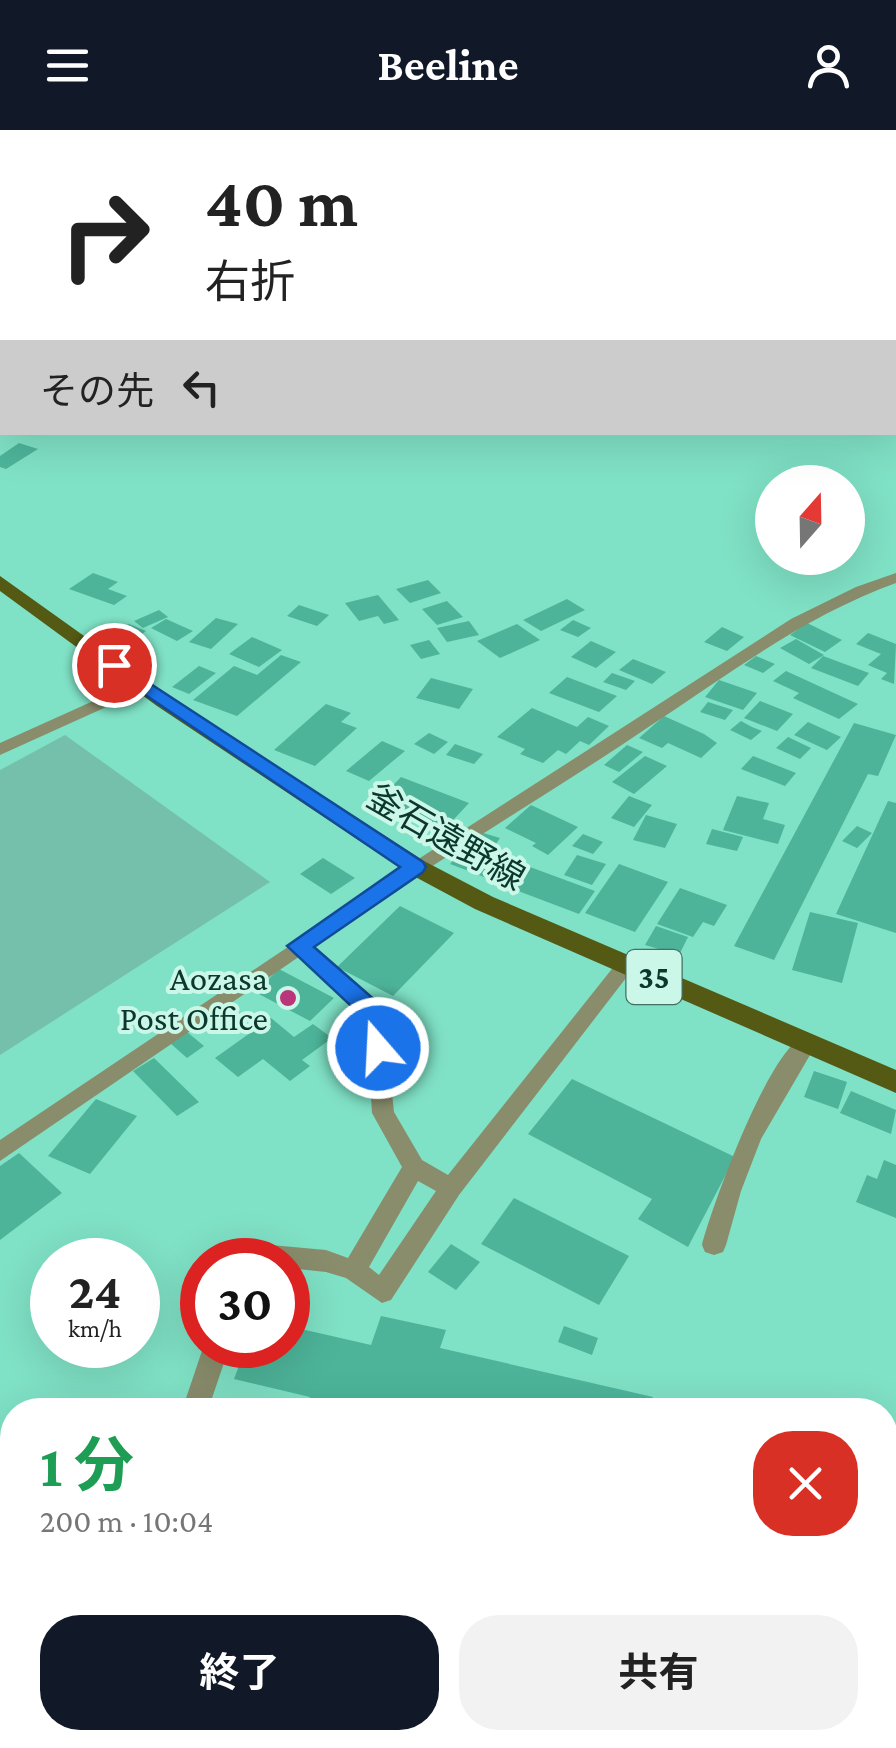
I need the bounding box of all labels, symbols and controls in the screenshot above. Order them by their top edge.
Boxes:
icon: menu [40,38,95,93]
icon: person [801,38,856,93]
text: Beeline [377,40,519,90]
text: 40 m [205,163,358,241]
icon: right [40,170,170,300]
text: 右折 [205,257,295,307]
icon: left [174,360,229,415]
text: その先 [40,370,154,412]
north arrow [755,465,865,575]
map controls [755,465,865,575]
pin [72,623,157,708]
icon: arrive [87,638,142,693]
street label: 釜石遠野線 [360,777,531,898]
road number: 35 [626,950,682,1004]
place label: Aozasa Post Office [120,959,268,1038]
marker: Aozasa Post Office [277,987,299,1009]
position arrow [326,996,430,1100]
speed limit sign: 30 [180,1238,310,1368]
text: 24 [69,1263,121,1319]
text: km/h [68,1315,122,1342]
button: close [753,1431,858,1536]
text: 1 分 [40,1432,134,1499]
text: 200 m · 10:04 [40,1503,213,1539]
button: 終了 [40,1615,439,1730]
button: 共有 [459,1615,858,1730]

